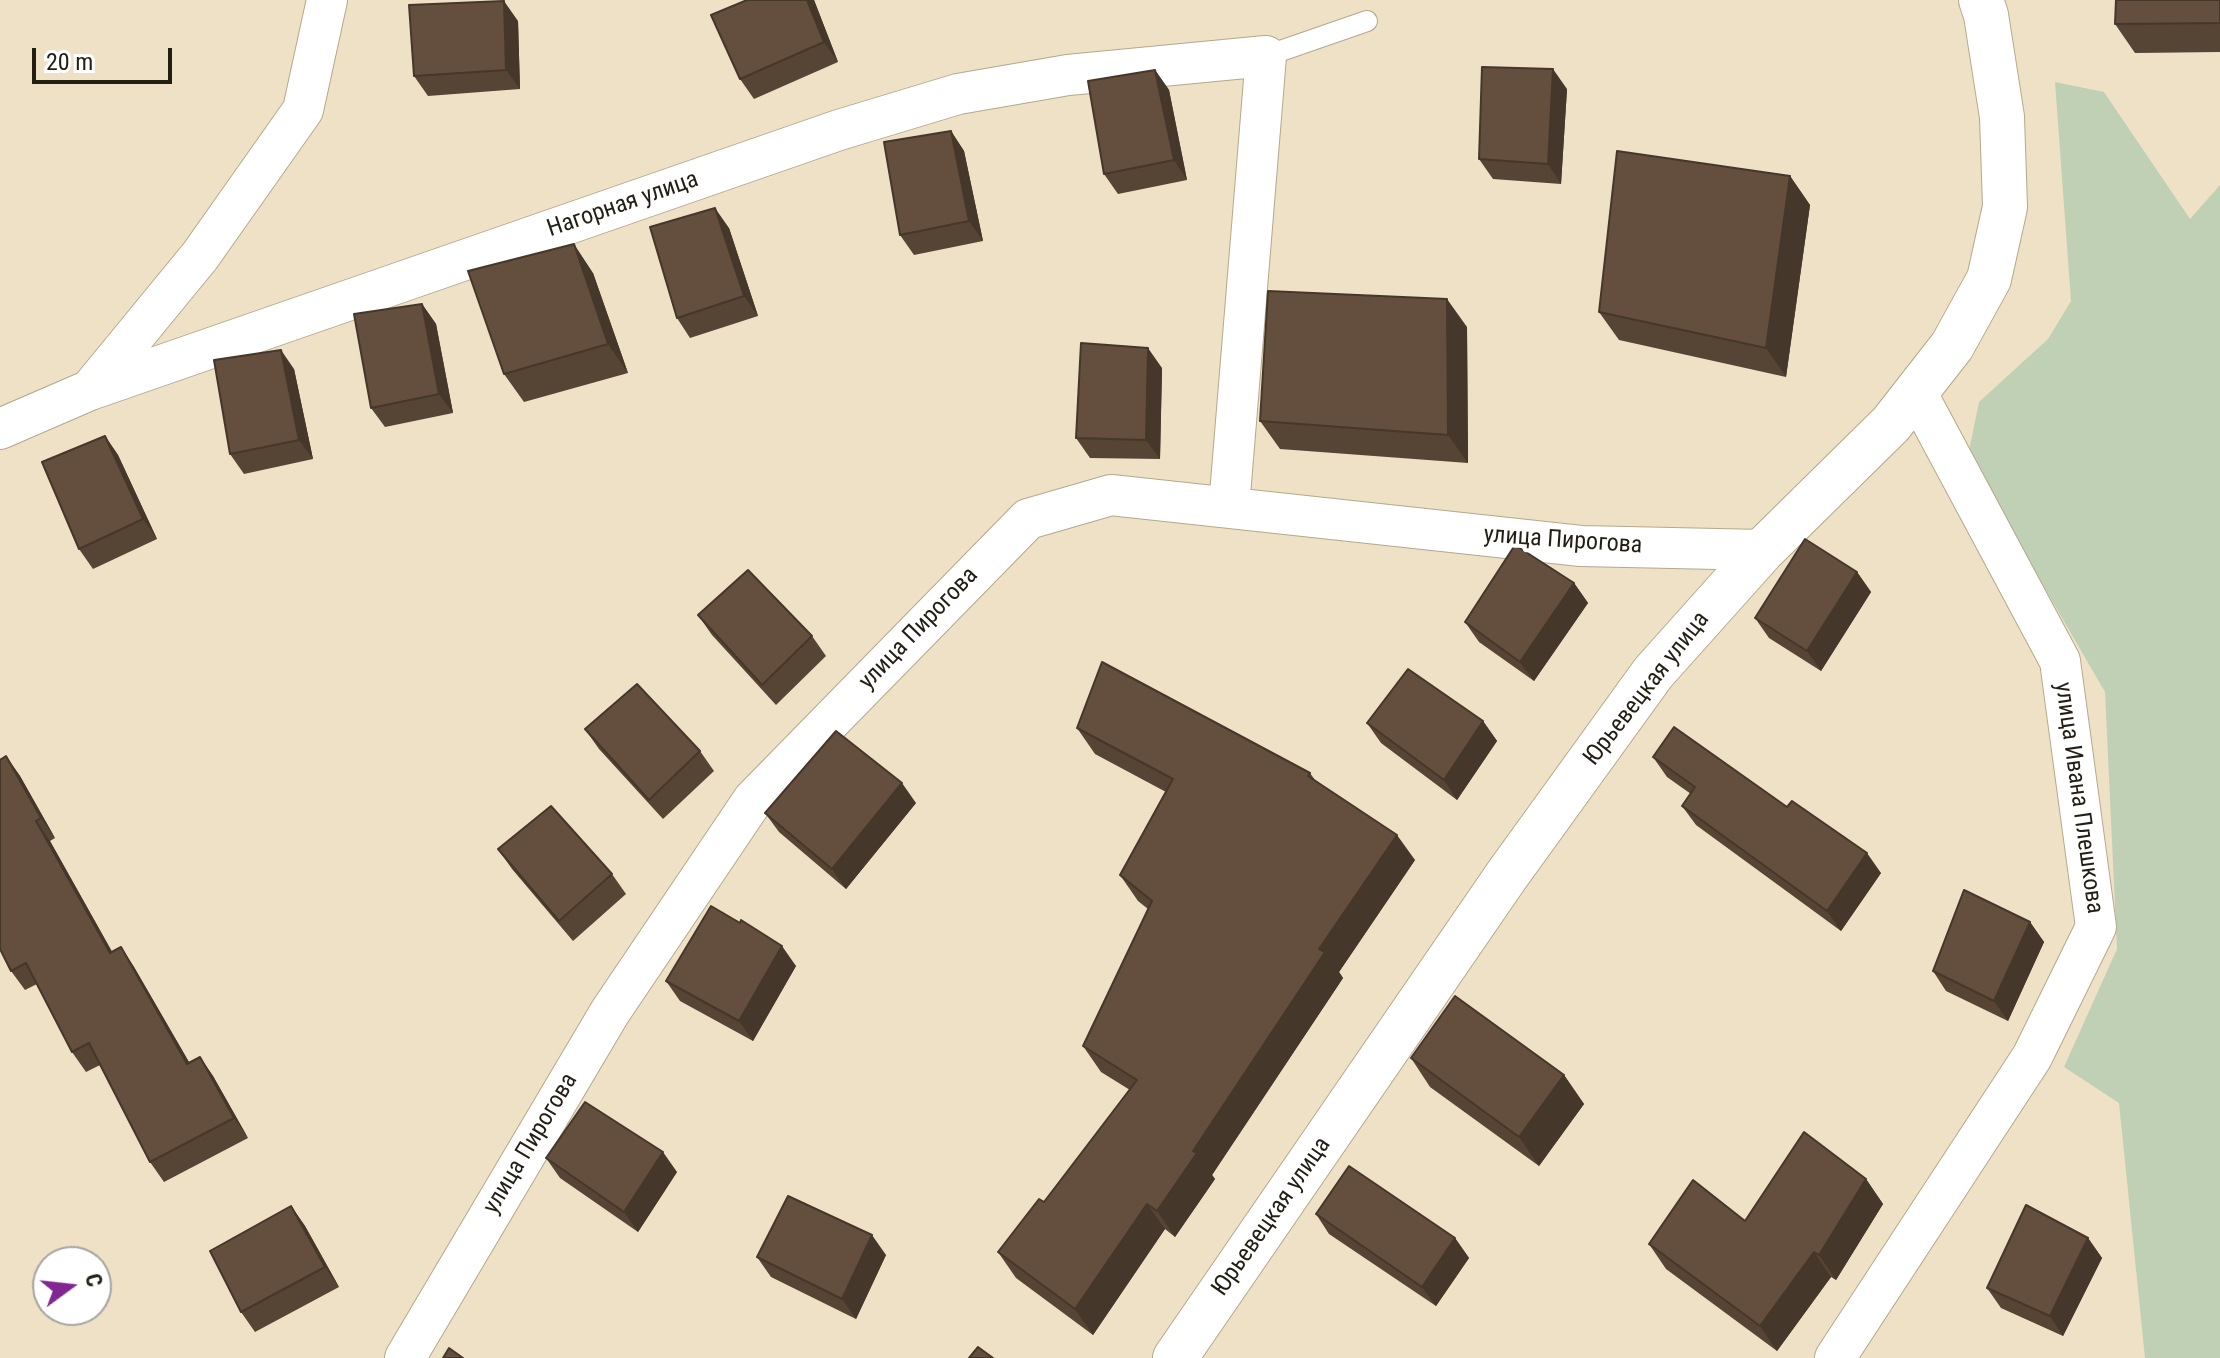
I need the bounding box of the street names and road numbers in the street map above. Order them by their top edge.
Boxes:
street label: Нагорная улица [544,166,702,244]
street label: улица Пирогова [1483,521,1643,561]
street label: улица Пирогова [853,562,985,696]
street label: Юрьевецкая улица [1578,606,1716,772]
street label: улица Ивана Плешкова [2047,680,2109,916]
street label: улица Пирогова [478,1068,584,1220]
street label: Юрьевецкая улица [1207,1132,1337,1302]

